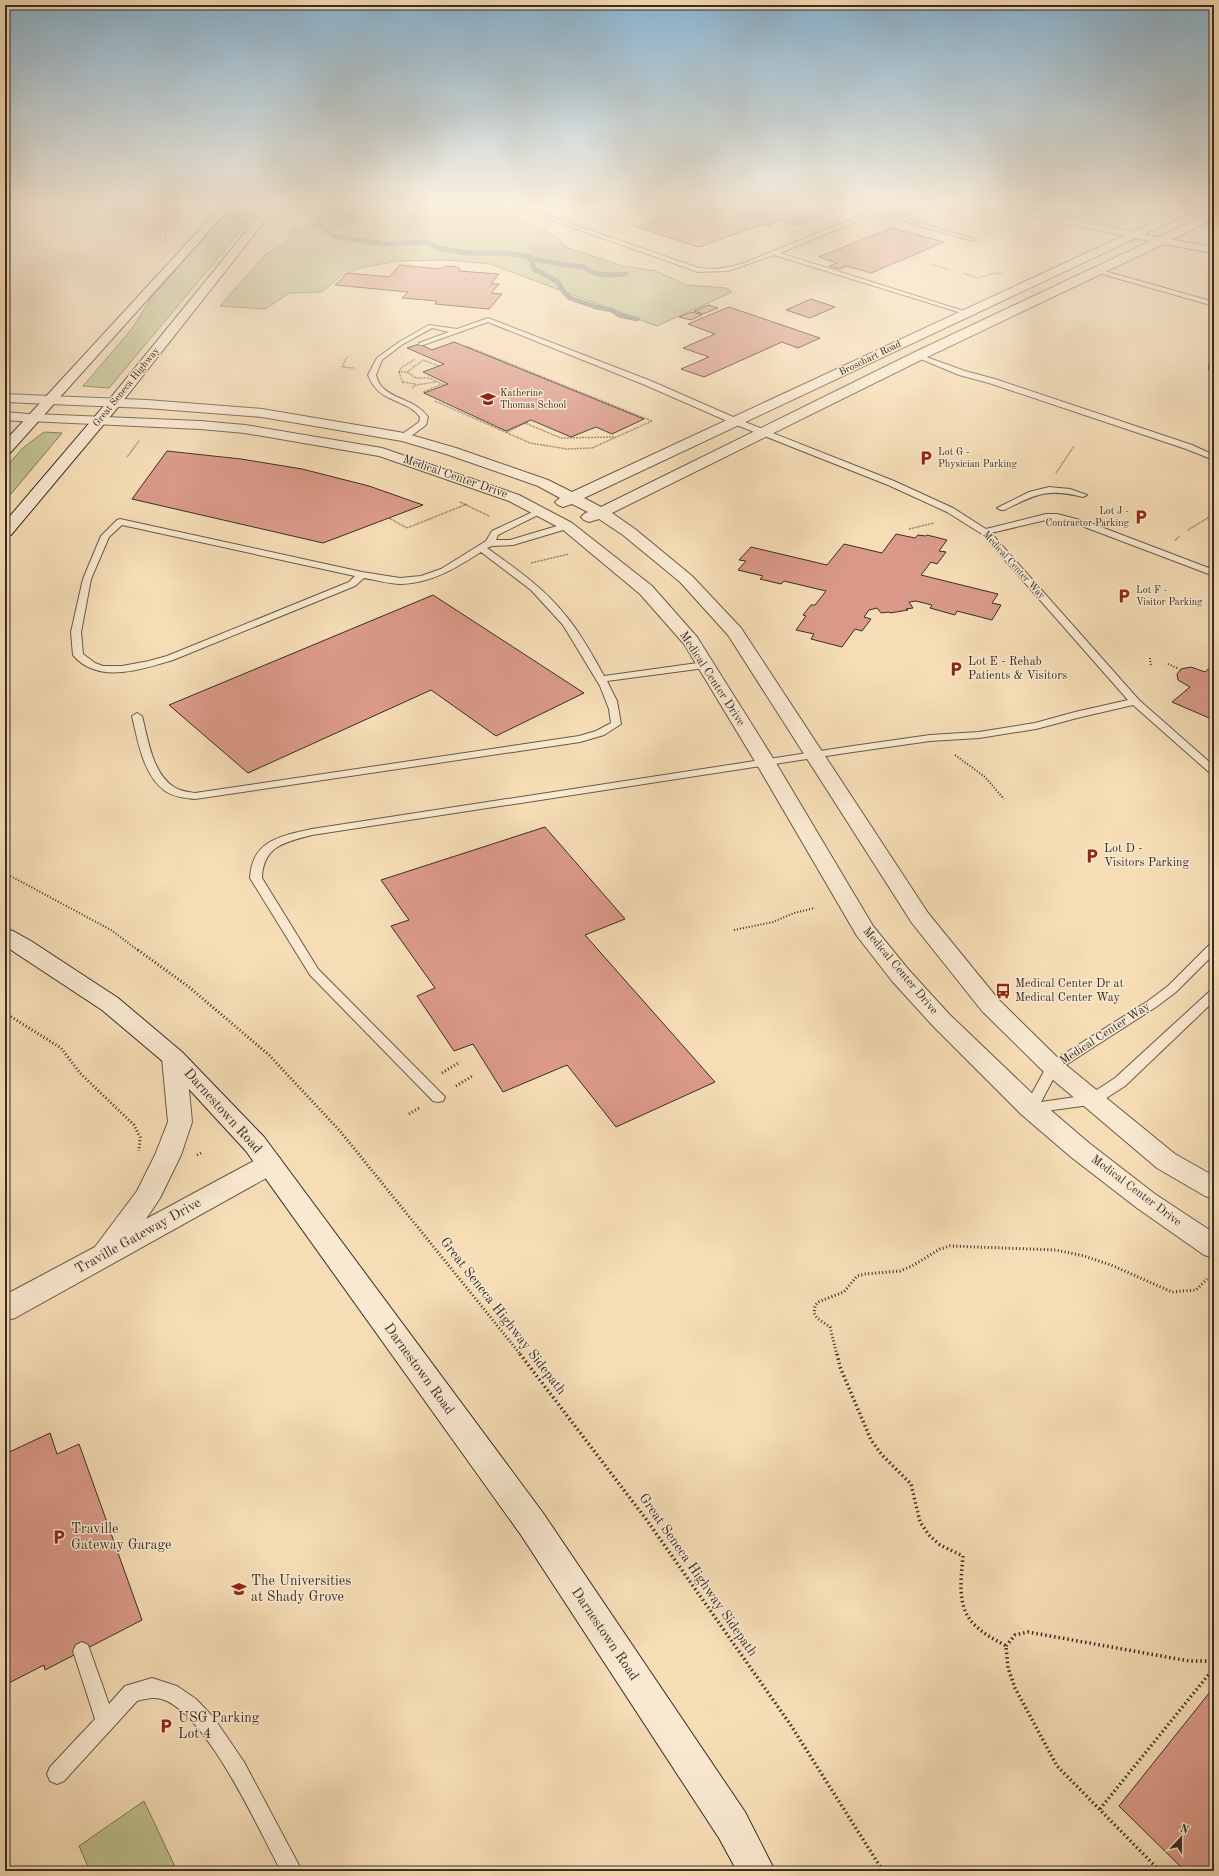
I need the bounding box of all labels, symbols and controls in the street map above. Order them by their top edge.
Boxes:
street label: Broschart Road [837,339,903,377]
street label: Great Seneca Highway [91,345,161,429]
place label: Katherine Thomas School [500,388,566,410]
school or university icon: Katherine Thomas School [479,390,497,408]
place label: Lot G - Physician Parking [938,447,1017,469]
parking icon: Lot G - Physician Parking [917,449,935,467]
street label: Medical Center Drive [401,453,509,501]
place label: Lot J - Contractor Parking [1046,506,1130,528]
parking icon: Lot J - Contractor Parking [1132,508,1150,526]
street label: Medical Center Way [981,529,1047,601]
place label: Lot F - Visitor Parking [1136,585,1203,607]
parking icon: Lot F - Visitor Parking [1115,587,1133,605]
street label: Medical Center Drive [677,630,747,729]
place label: Lot E - Rehab Patients & Visitors [968,656,1067,682]
parking icon: Lot E - Rehab Patients & Visitors [947,660,965,678]
place label: Lot D - Visitors Parking [1104,843,1190,869]
parking icon: Lot D - Visitors Parking [1083,847,1101,865]
street label: Medical Center Drive [860,925,940,1017]
place label: Medical Center Dr at Medical Center Way [1015,978,1124,1004]
bus stop icon: Medical Center Dr at Medical Center Way [994,982,1012,1000]
street label: Medical Center Way [1058,1000,1153,1068]
street label: Darnestown Road [181,1066,265,1156]
street label: Medical Center Drive [1089,1153,1184,1229]
street label: Traville Gateway Drive [73,1196,203,1276]
street label: Great Seneca Highway Sidepath [437,1235,569,1398]
street label: Darnestown Road [381,1321,457,1417]
street label: Great Seneca Highway Sidepath [636,1491,760,1659]
place label: Traville Gateway Garage [71,1522,171,1552]
parking icon: Traville Gateway Garage [50,1528,68,1546]
place label: The Universities at Shady Grove [251,1574,351,1604]
school or university icon: The Universities at Shady Grove [230,1580,248,1598]
street label: Darnestown Road [569,1585,641,1683]
place label: USG Parking Lot 4 [178,1711,260,1741]
parking icon: USG Parking Lot 4 [157,1717,175,1735]
north arrow [1161,1818,1201,1858]
text: N [1178,1823,1191,1837]

